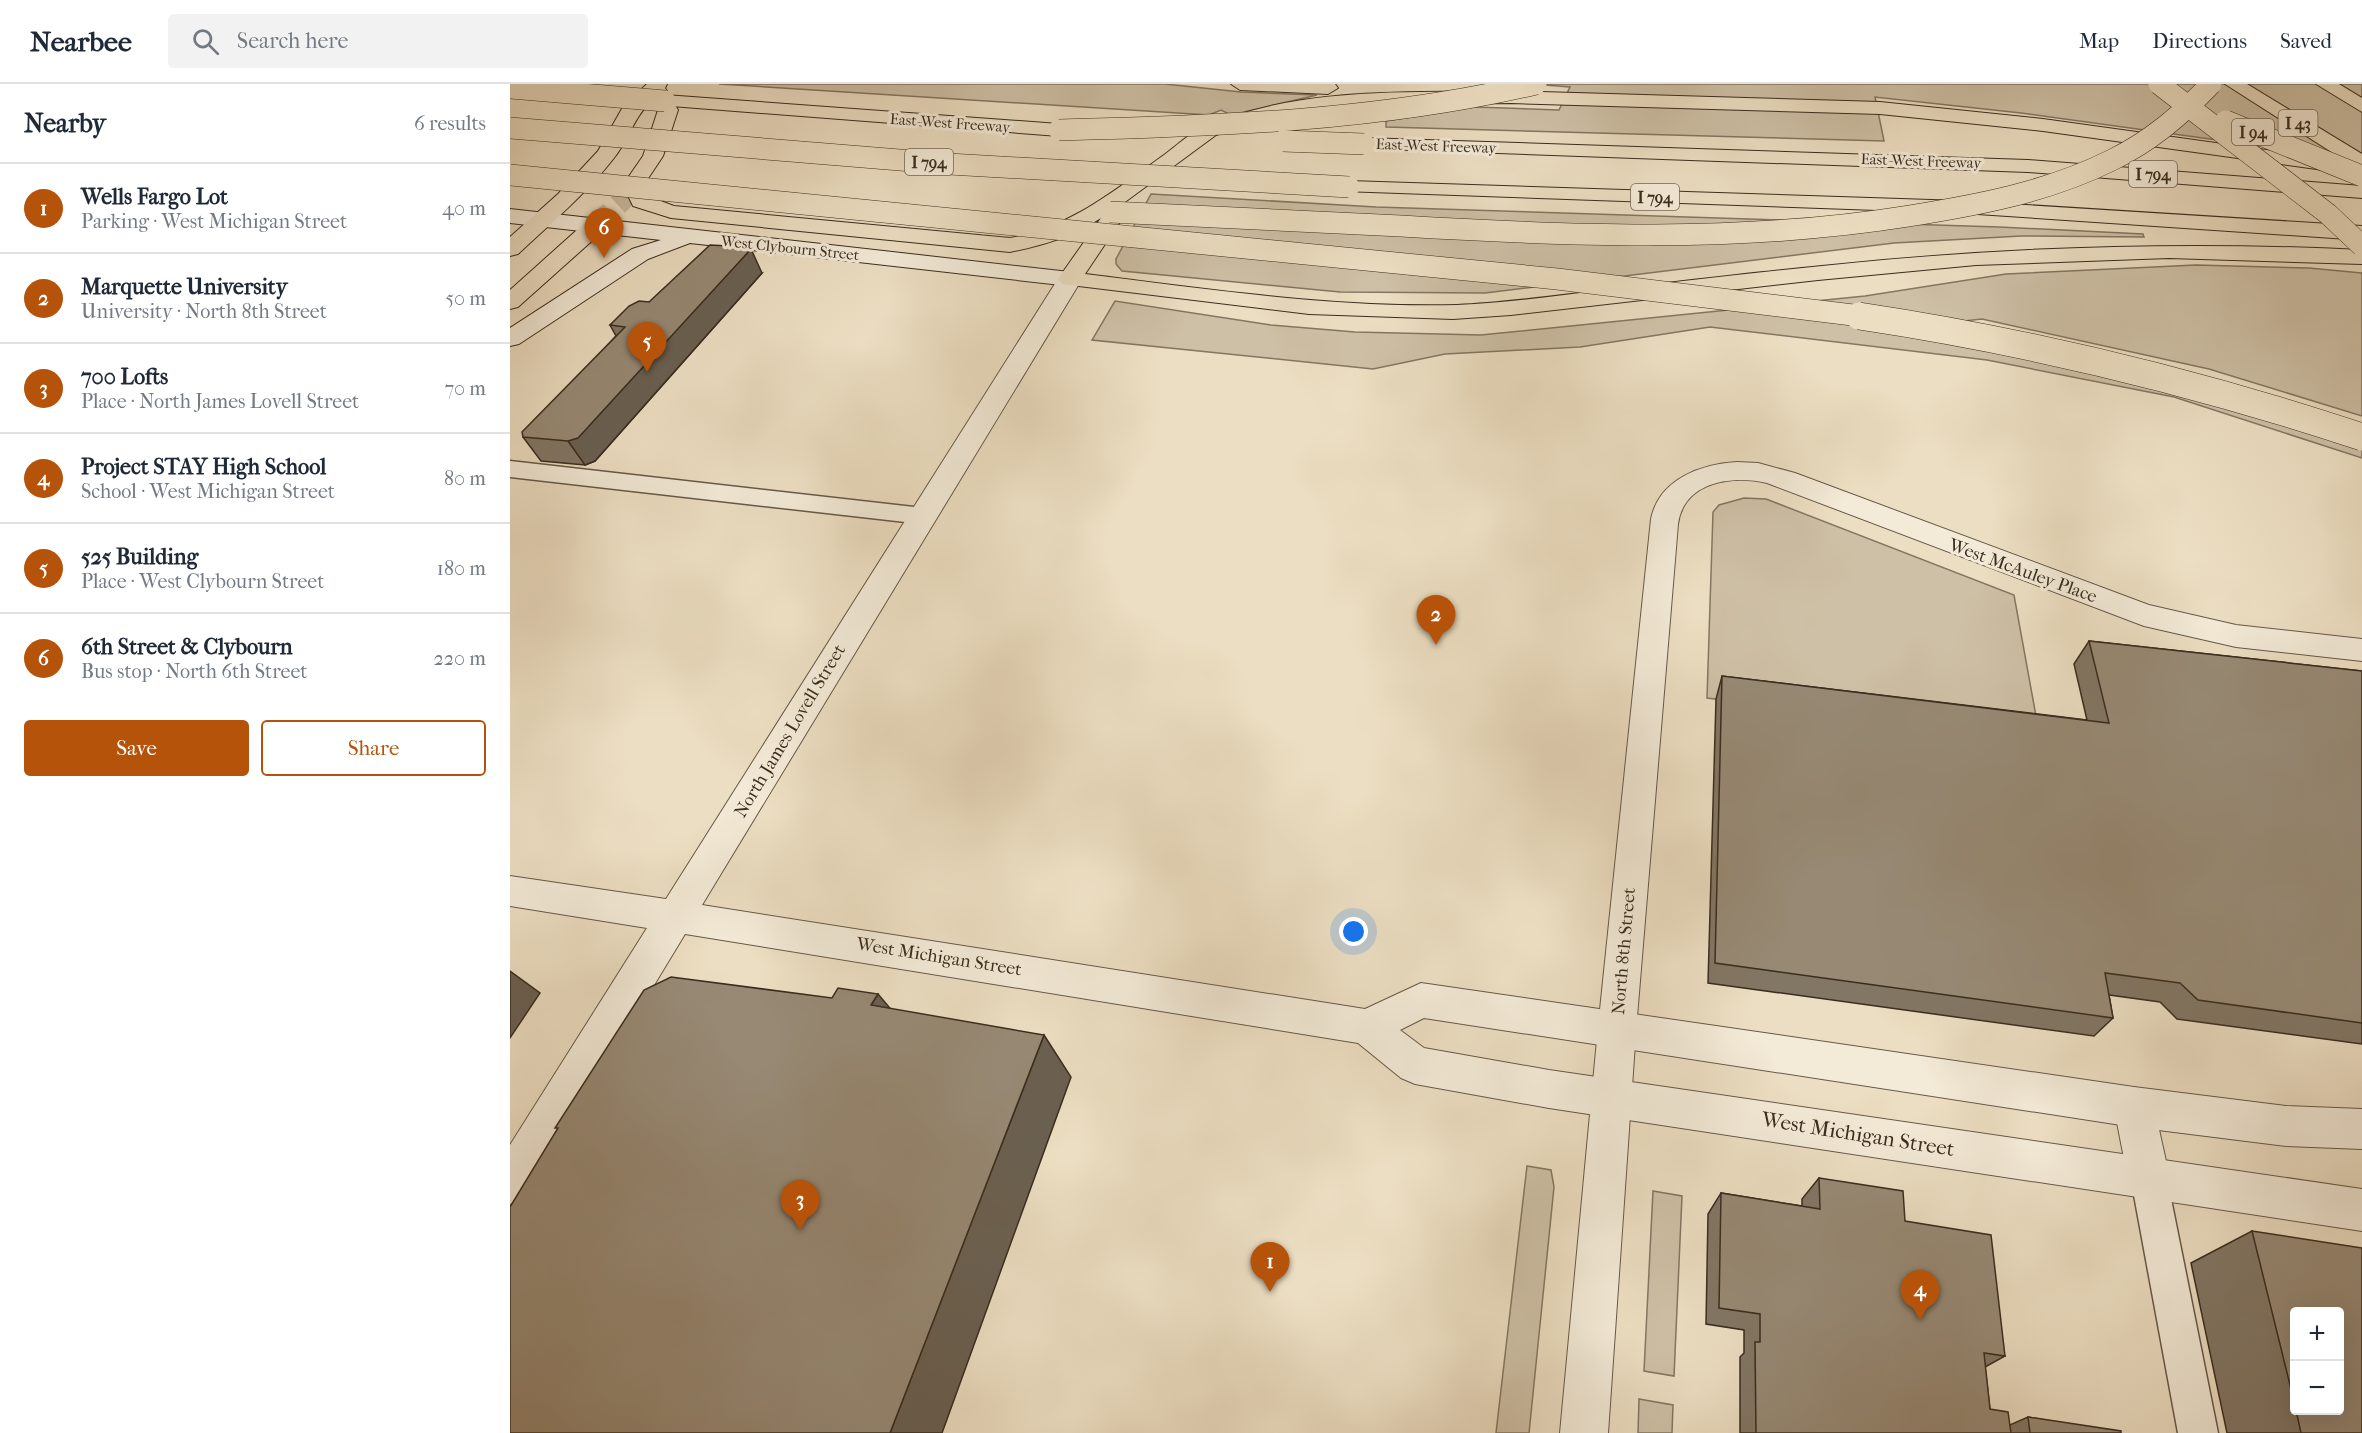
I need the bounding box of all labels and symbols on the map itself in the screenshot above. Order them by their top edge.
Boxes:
street label: East-West Freeway [889,110,1012,136]
road number: I 43 [2278,110,2318,136]
road number: I 94 [2232,119,2274,145]
street label: East-West Freeway [1375,135,1498,157]
road number: I 794 [905,149,953,175]
street label: East-West Freeway [1860,150,1983,172]
road number: I 794 [2129,161,2177,187]
road number: I 794 [1631,184,1679,210]
pin: 6 [584,208,623,258]
street label: West Clybourn Street [719,232,861,264]
pin: 5 [628,322,666,372]
street label: West McAuley Place [1945,534,2100,608]
pin: 2 [1416,596,1456,645]
street label: North James Lovell Street [730,640,850,821]
street label: North 8th Street [1608,886,1640,1015]
your location [1339,917,1368,946]
street label: West Michigan Street [854,933,1024,981]
street label: West Michigan Street [1759,1107,1957,1161]
pin: 3 [780,1180,820,1230]
pin: 1 [1250,1242,1290,1292]
pin: 4 [1900,1270,1940,1320]

